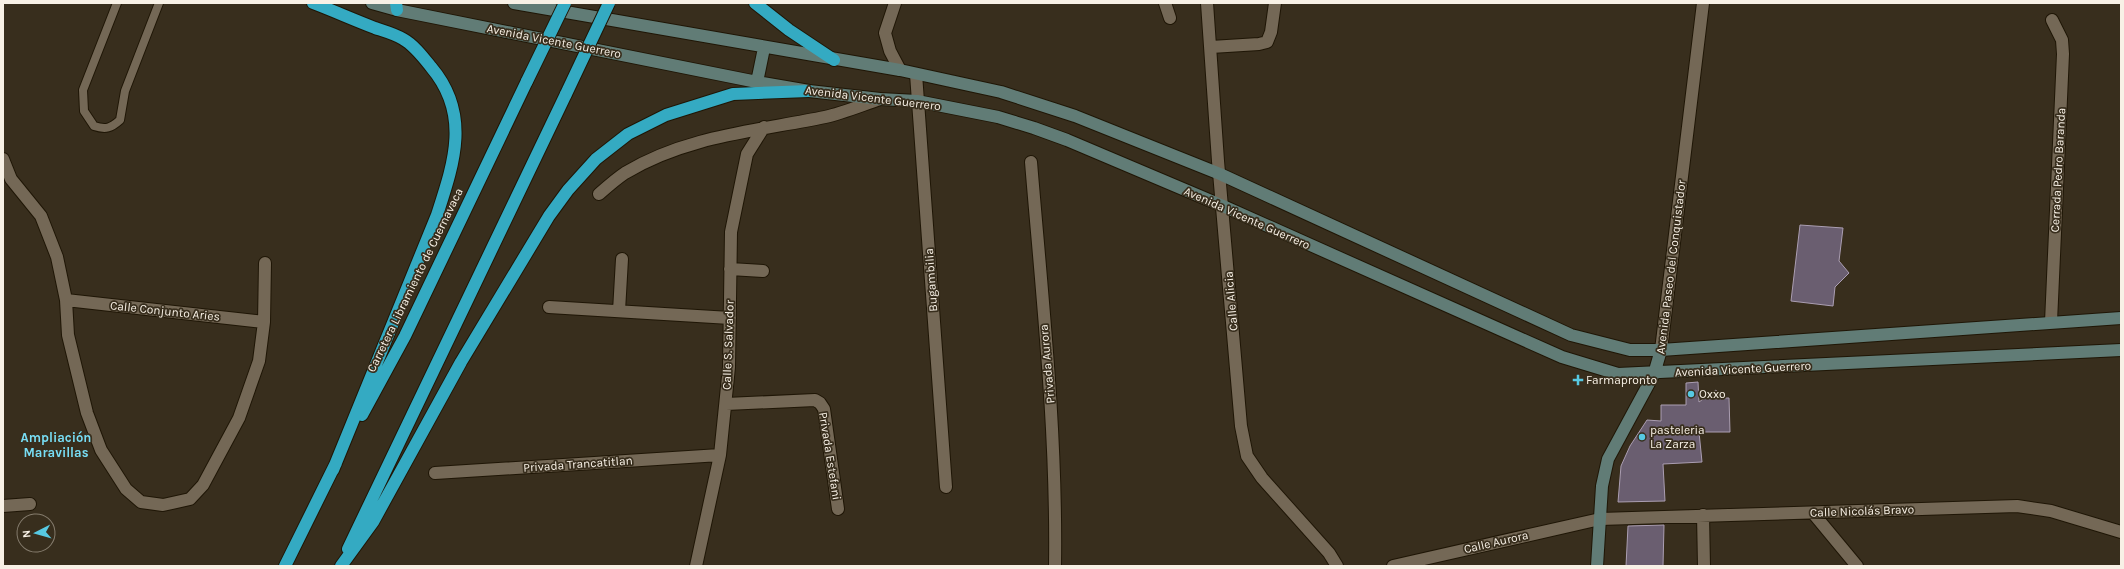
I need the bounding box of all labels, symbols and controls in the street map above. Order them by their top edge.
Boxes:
street label: Avenida Vicente Guerrero [486,21,622,61]
street label: Avenida Vicente Guerrero [804,83,942,113]
street label: Cerrada Pedro Baranda [2048,107,2068,233]
street label: Avenida Paseo del Conquistador [1653,179,1689,355]
street label: Avenida Vicente Guerrero [1182,184,1312,252]
street label: Carretera Libramiento de Cuernavaca [364,186,466,374]
street label: Bugambilia [922,248,940,312]
street label: Calle Alicia [1221,271,1241,331]
street label: Calle Conjunto Aries [109,298,221,324]
street label: Calle S. Salvador [719,299,737,390]
street label: Privada Aurora [1037,324,1057,404]
street label: Avenida Vicente Guerrero [1674,358,1812,380]
place label: Farmapronto [1586,373,1657,387]
marker: Farmapronto [1573,375,1583,385]
place label: Oxxo [1699,387,1726,401]
marker: Oxxo [1686,389,1696,399]
street label: Privada Estefani [816,411,844,501]
place label: pasteleria La Zarza [1650,423,1705,451]
district label: Ampliación Maravillas [21,430,91,460]
marker: pasteleria La Zarza [1637,432,1647,442]
street label: Privada Trancatitlan [523,453,633,475]
street label: Calle Nicolás Bravo [1810,502,1914,520]
north arrow [16,513,56,553]
street label: Calle Aurora [1462,528,1530,556]
text: N [20,529,33,539]

